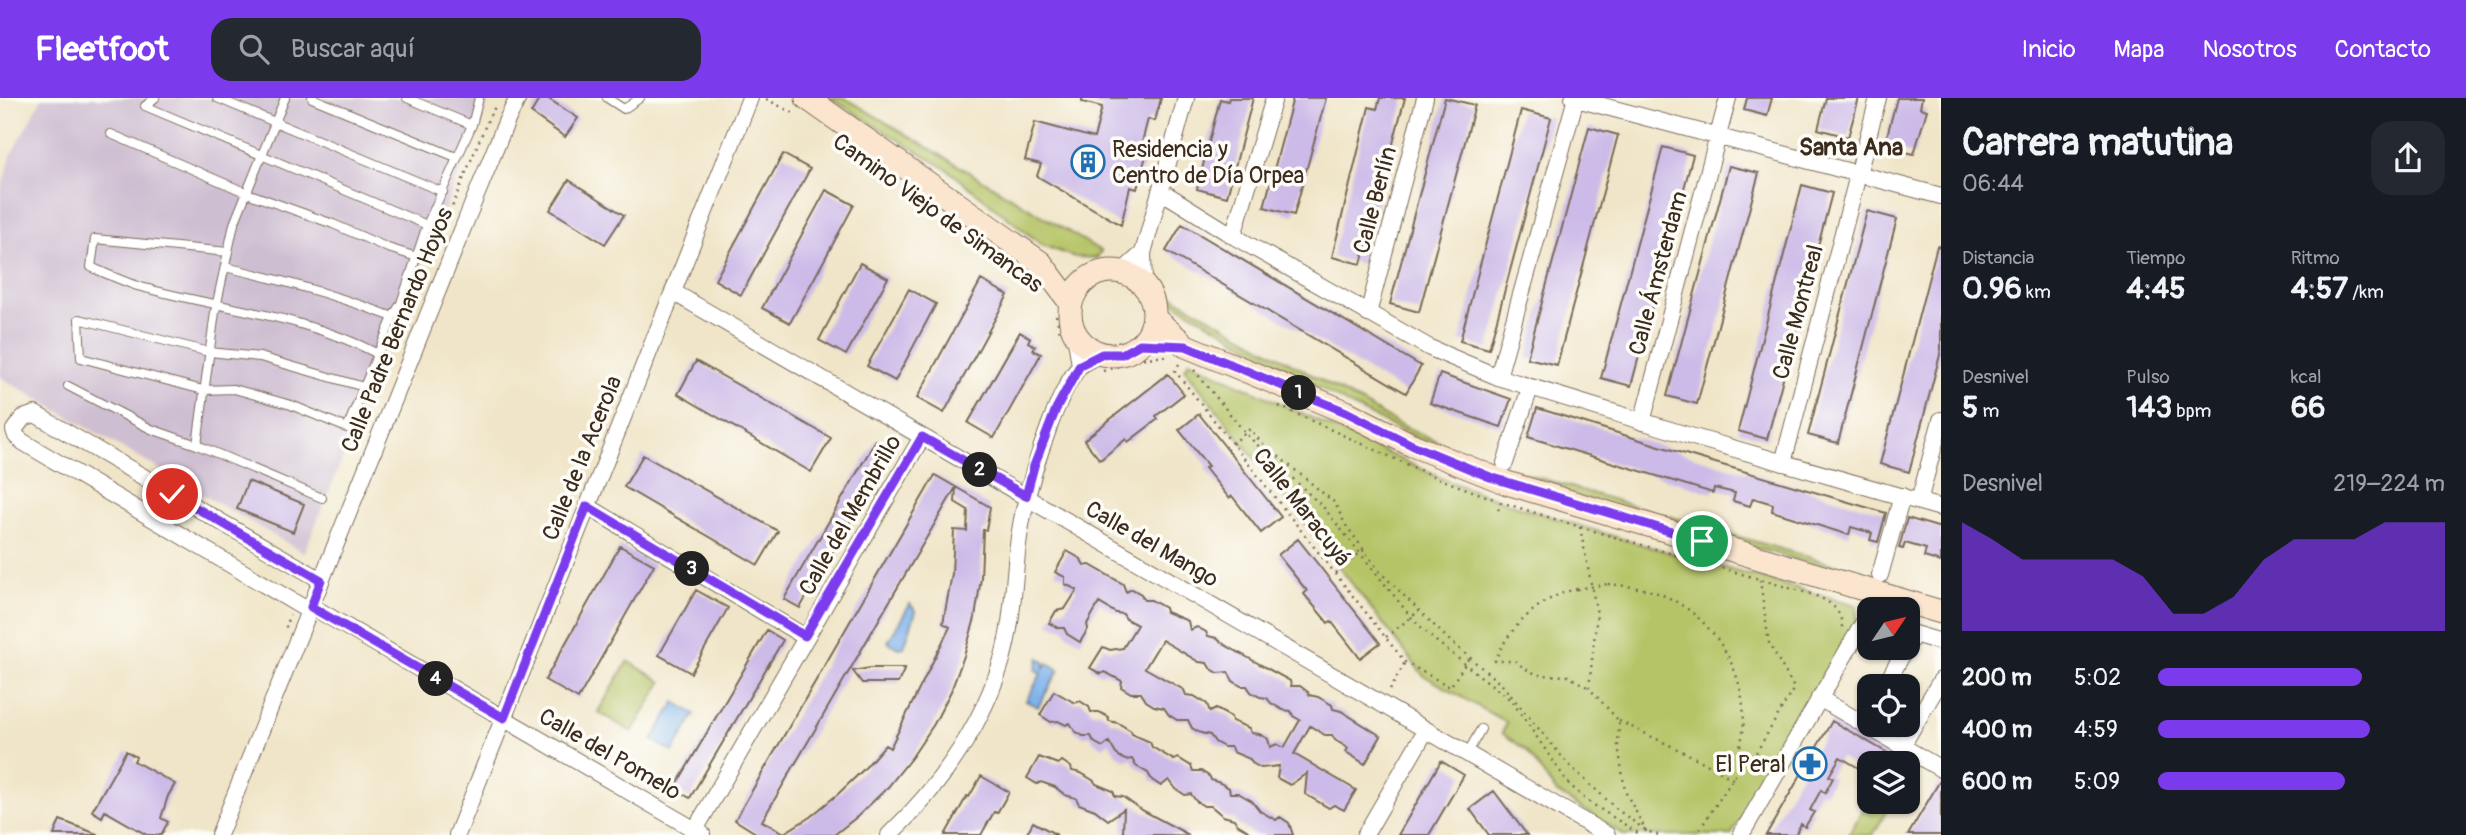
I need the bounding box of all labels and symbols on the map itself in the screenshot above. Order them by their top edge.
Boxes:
street label: Camino Viejo de Simancas [827,127,1049,299]
district label: Santa Ana [1799,133,1903,162]
place label: Residencia y Centro de Día Orpea [1112,135,1304,190]
building icon: Residencia y Centro de Día Orpea [1069,143,1107,181]
street label: Calle Berlín [1347,143,1403,257]
street label: Calle Ámsterdam [1622,188,1694,358]
street label: Calle Padre Bernardo Hoyos [335,203,459,457]
street label: Calle Montreal [1766,242,1830,382]
street label: Calle de la Acerola [536,371,628,545]
pin: 1 [1282,376,1316,410]
street label: Calle del Membrillo [792,430,908,600]
street label: Calle Maracuyá [1247,442,1357,572]
pin: 2 [962,452,998,488]
pin [142,464,202,524]
street label: Calle del Mango [1080,494,1224,594]
pin [1672,511,1732,571]
pin: 3 [674,552,710,587]
north arrow [1857,597,1920,660]
pin: 4 [418,662,453,696]
street label: Calle del Pomelo [534,702,686,806]
pharmacy icon: El Peral [1791,745,1829,783]
place label: El Peral [1715,750,1786,779]

